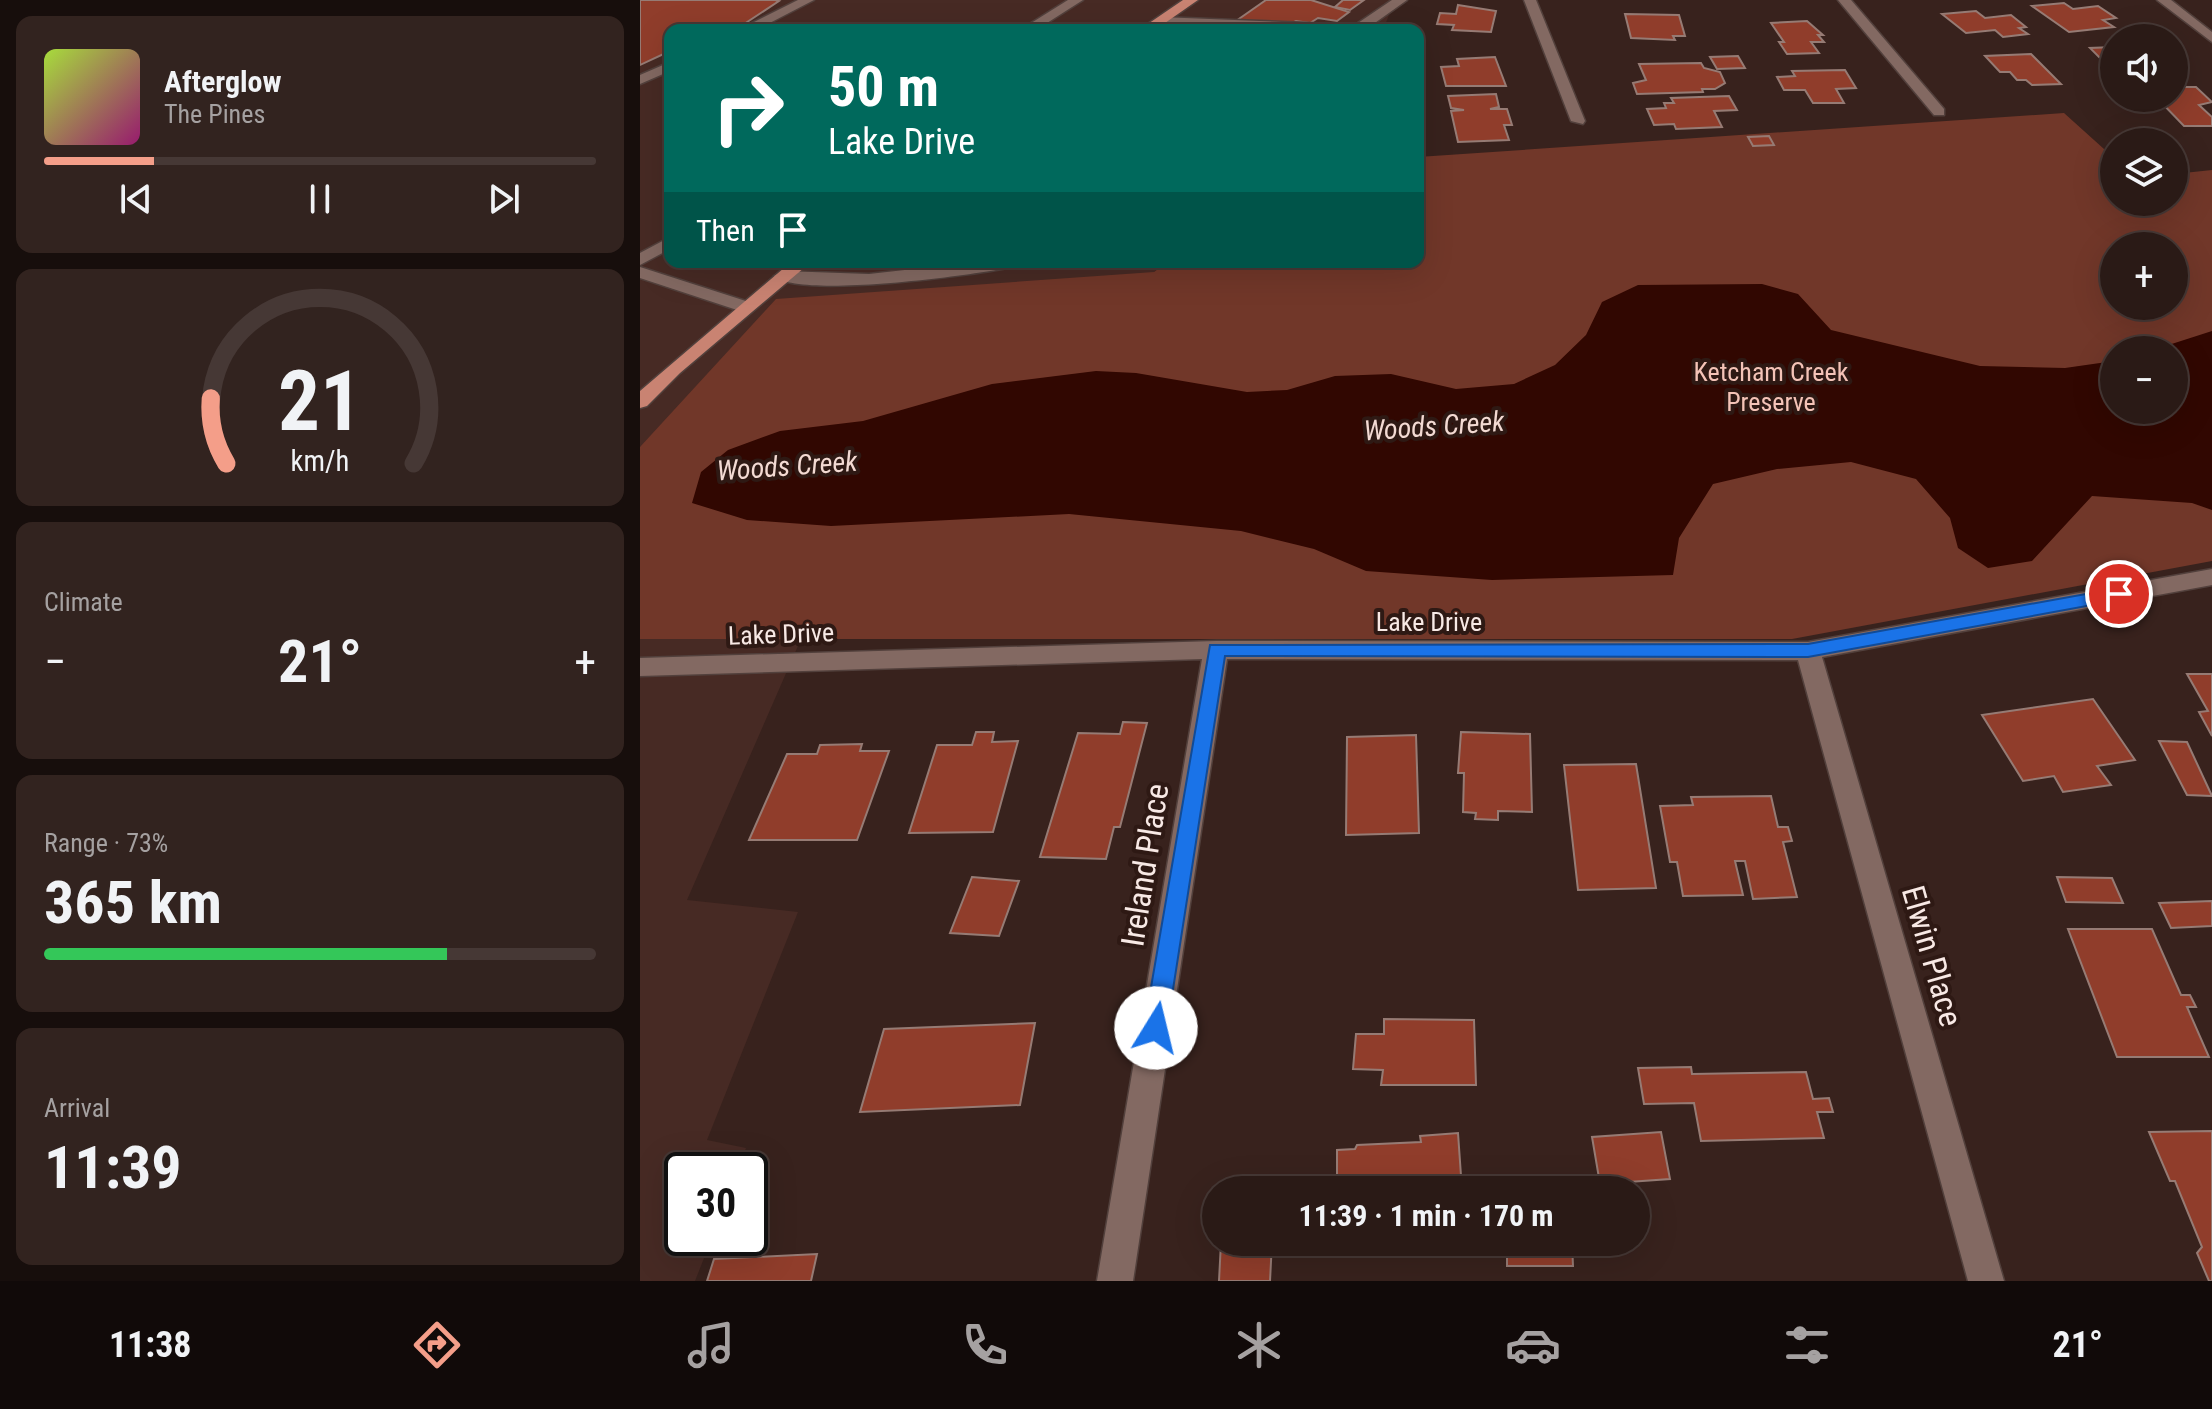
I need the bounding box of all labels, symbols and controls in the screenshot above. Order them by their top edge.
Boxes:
map controls [2100,24,2188,424]
button: sound [2100,24,2188,112]
text: 50 m [828,54,939,120]
icon: right [696,56,800,160]
text: Afterglow [164,64,282,99]
text: The Pines [164,99,265,129]
text: Lake Drive [828,121,975,163]
button: layers [2100,128,2188,216]
icon: previous [114,177,158,221]
icon: pause [298,177,342,221]
icon: next [482,177,526,221]
icon: arrive [771,208,815,252]
text: Then [696,213,755,248]
button: + [2100,232,2188,320]
button: − [2100,336,2188,424]
text: 21 [278,352,362,449]
park label: Ketcham Creek Preserve [1694,357,1849,417]
water label: Woods Creek [1363,405,1506,447]
text: km/h [291,444,349,478]
water label: Woods Creek [716,445,859,487]
pin [2085,560,2153,628]
icon: arrive [2097,572,2141,616]
text: Climate [44,587,123,617]
street label: Lake Drive [1376,607,1482,637]
street label: Lake Drive [727,617,835,651]
text: 21° [278,626,362,697]
text: − [44,636,66,688]
text: + [574,636,596,688]
street label: Ireland Place [1113,781,1177,949]
text: Range · 73% [44,828,168,858]
text: 365 km [44,867,222,938]
street label: Elwin Place [1894,881,1970,1031]
position arrow [1114,986,1198,1070]
text: Arrival [44,1093,110,1123]
text: 11:39 [44,1132,182,1203]
speed limit sign: 30 [664,1152,768,1256]
text: 11:39 · 1 min · 170 m [1299,1198,1553,1233]
icon: directions [409,1317,465,1373]
icon: music [683,1317,739,1373]
icon: phone [957,1317,1013,1373]
icon: climate [1231,1317,1287,1373]
icon: car [1505,1317,1561,1373]
icon: filters [1779,1317,1835,1373]
text: 11:38 [109,1324,192,1366]
text: 21° [2053,1324,2103,1366]

